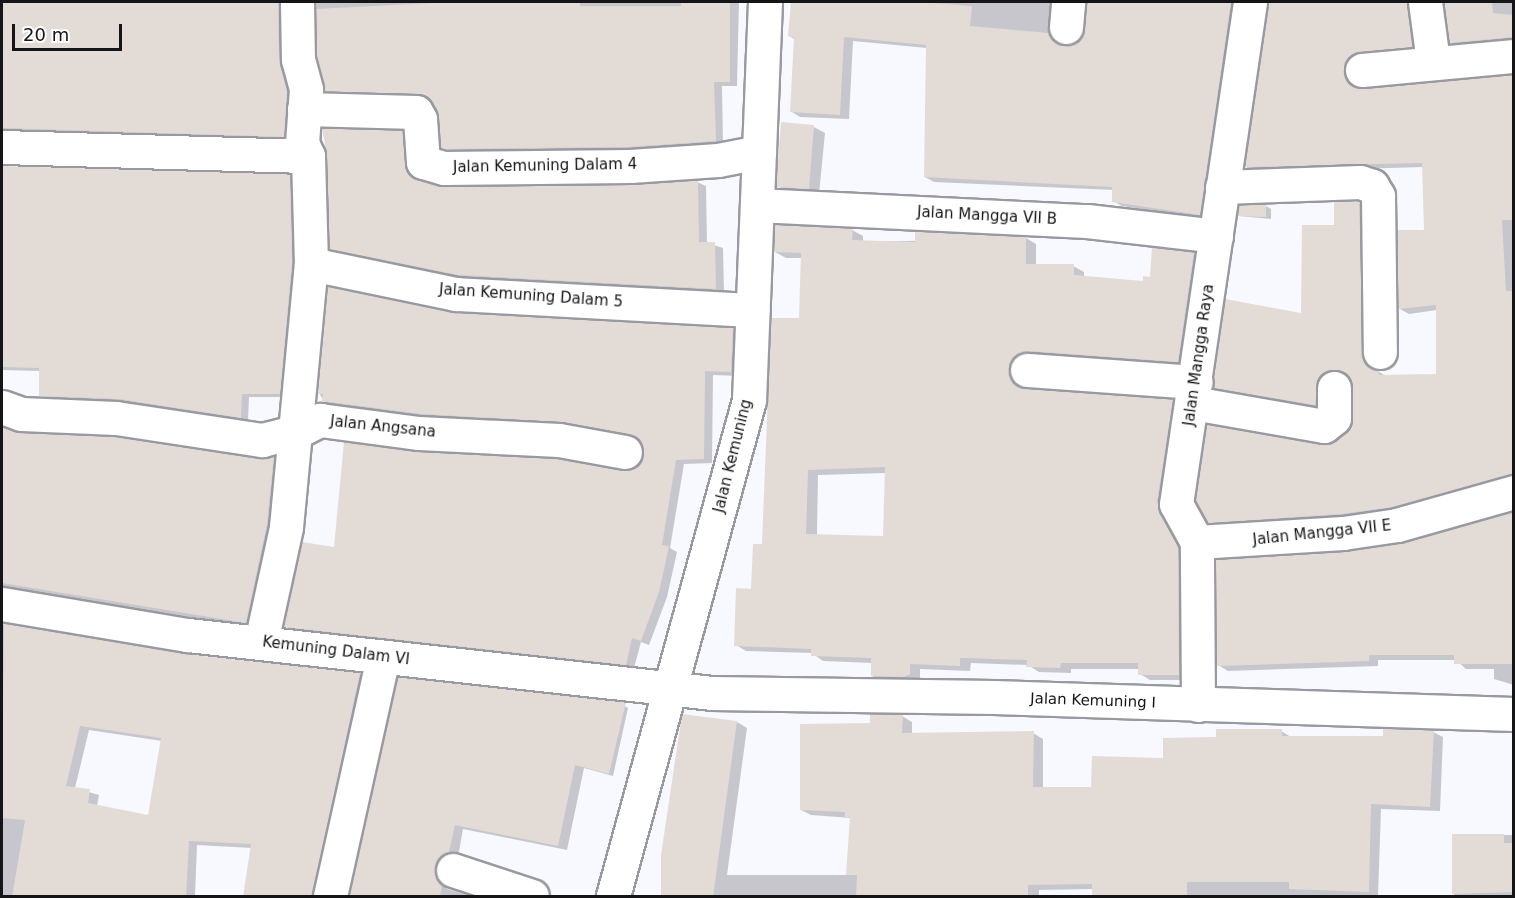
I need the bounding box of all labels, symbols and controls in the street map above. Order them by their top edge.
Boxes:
scale bar [15,12,124,50]
text: 20 m [23,24,69,45]
street label: Jalan Kemuning Dalam 4 [453,155,637,177]
street label: Jalan Mangga VII B [917,203,1057,229]
street label: Jalan Kemuning Dalam 5 [439,281,623,311]
street label: Jalan Mangga Raya [1180,283,1218,427]
street label: Jalan Kemuning [710,397,756,515]
street label: Jalan Angsana [329,412,437,442]
street label: Jalan Mangga VII E [1252,517,1392,549]
street label: Kemuning Dalam VI [261,633,411,669]
street label: Jalan Kemuning I [1030,690,1156,712]

